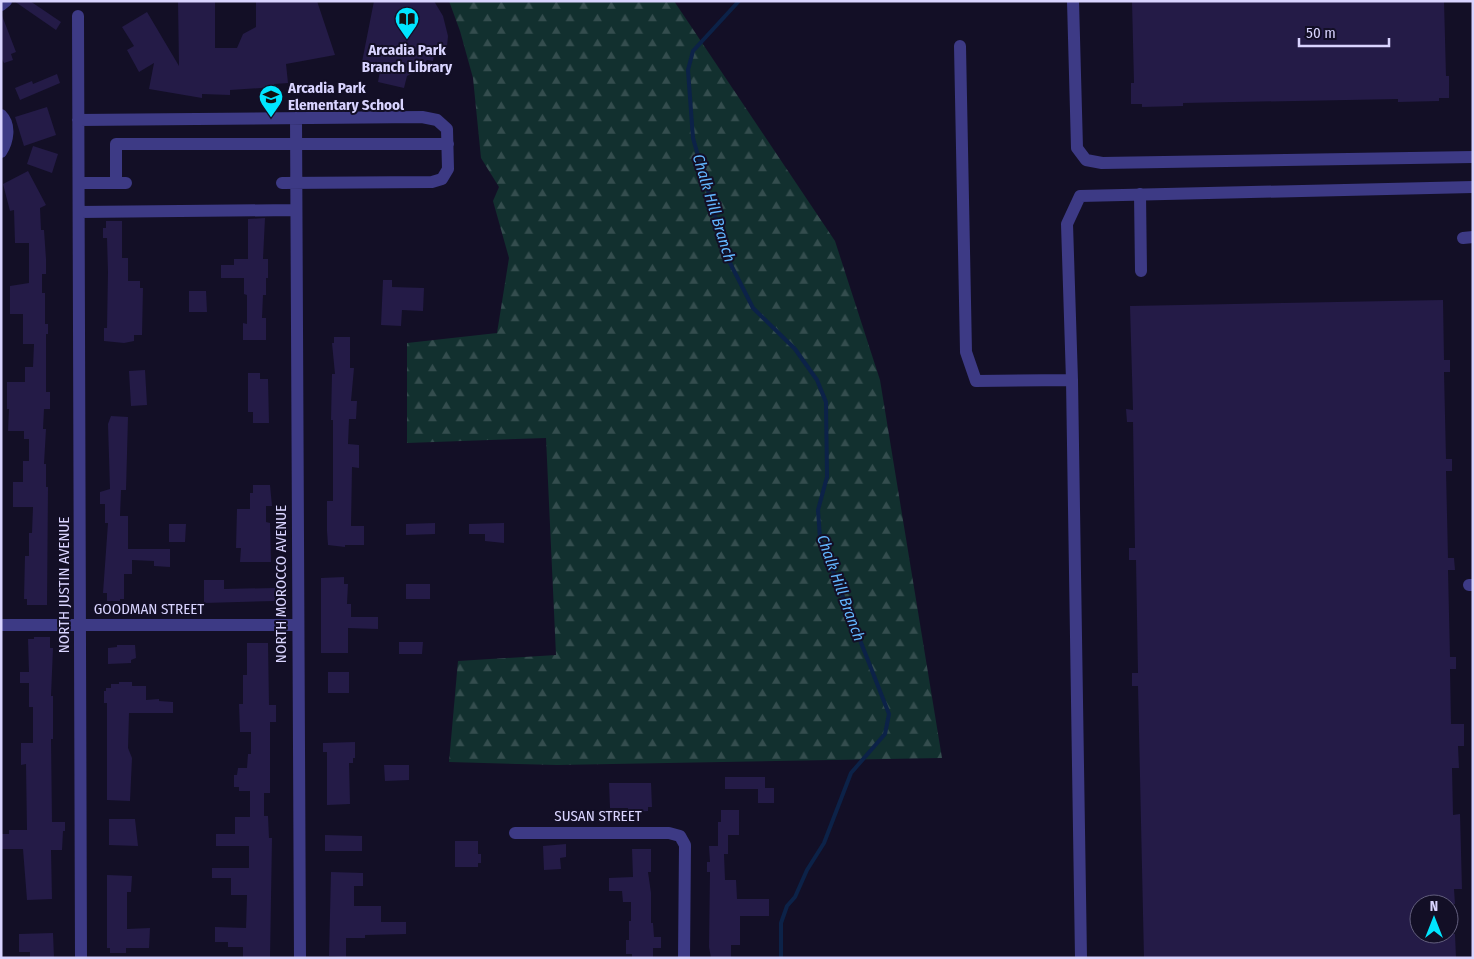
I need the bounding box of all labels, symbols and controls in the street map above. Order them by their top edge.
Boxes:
library icon: Arcadia Park Branch Library [394,6,420,40]
scale bar [1299,15,1389,47]
text: 50 m [1306,24,1336,42]
place label: Arcadia Park Branch Library [362,41,453,76]
place label: Arcadia Park Elementary School [287,79,405,114]
school or university icon: Arcadia Park Elementary School [258,84,284,118]
water label: Chalk Hill Branch [689,152,739,264]
street label: NORTH MOROCCO AVENUE [272,505,290,663]
street label: NORTH JUSTIN AVENUE [55,517,73,653]
water label: Chalk Hill Branch [813,532,869,644]
street label: GOODMAN STREET [94,600,204,618]
street label: SUSAN STREET [554,807,642,825]
north arrow [1409,894,1459,944]
text: N [1430,898,1438,915]

